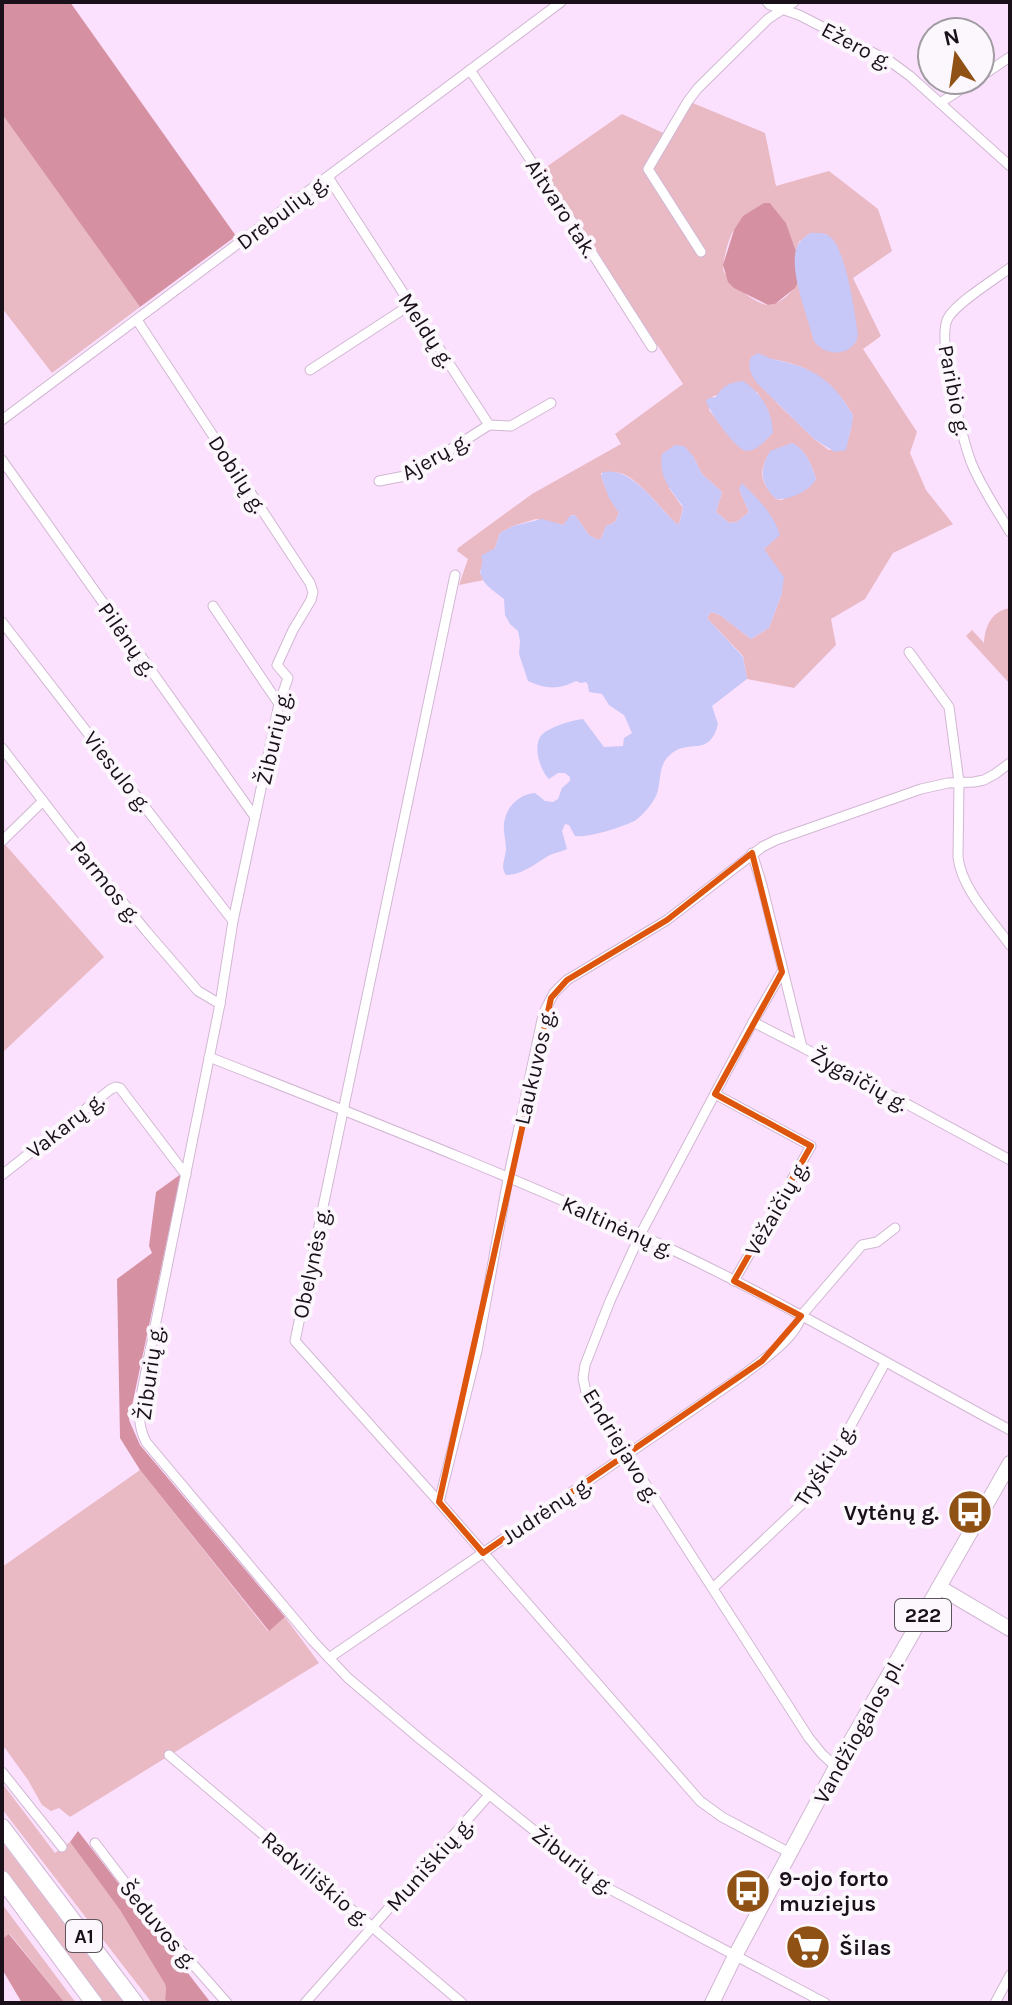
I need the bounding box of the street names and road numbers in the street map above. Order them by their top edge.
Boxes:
street label: Ežero g. [817,17,896,75]
street label: Aitvaro tak. [520,154,603,263]
street label: Drebulių g. [232,170,334,256]
street label: Meldų g. [392,288,460,373]
street label: Paribio g. [932,343,976,438]
street label: Ajerų g. [397,428,474,486]
street label: Dobilų g. [203,431,272,518]
street label: Pilėnų g. [92,598,162,682]
street label: Žiburių g. [251,689,297,788]
street label: Viesulo g. [78,726,157,817]
street label: Parmos g. [64,835,146,928]
street label: Laukuvos g. [509,1007,561,1127]
street label: Žygaičių g. [806,1043,913,1117]
street label: Vakarų g. [22,1087,110,1164]
street label: Vėžaičių g. [739,1157,814,1260]
street label: Kaltinėnų g. [558,1191,677,1263]
street label: Obelynės g. [288,1205,336,1321]
street label: Žiburių g. [130,1324,170,1422]
street label: Endriejavo g. [577,1384,665,1507]
street label: Tryškių g. [789,1419,861,1512]
street label: Judrėnų g. [497,1471,596,1550]
road number: 222 [895,1599,951,1631]
street label: Vandžiogalos pl. [808,1654,909,1808]
street label: Muniškių g. [381,1812,479,1917]
street label: Žiburių g. [527,1822,618,1900]
street label: Radviliškio g. [256,1826,375,1932]
street label: Šeduvos g. [114,1875,203,1974]
road number: A1 [66,1920,102,1952]

